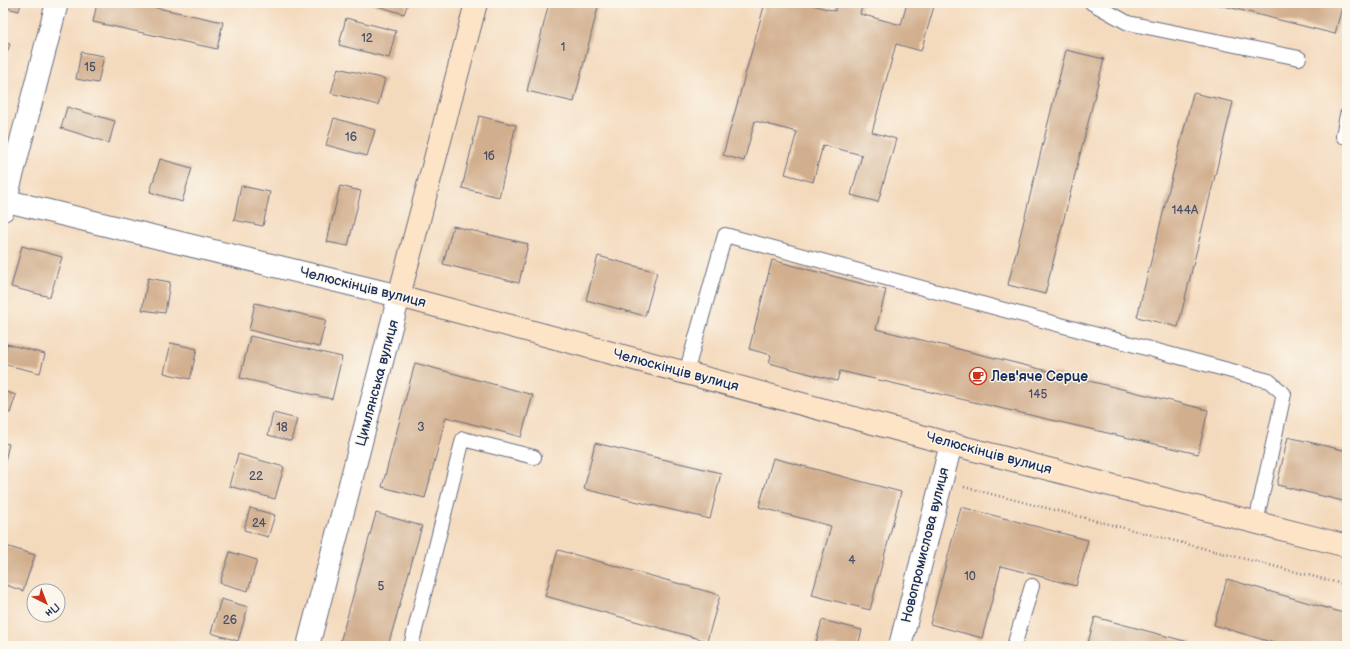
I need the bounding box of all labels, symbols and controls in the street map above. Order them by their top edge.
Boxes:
house number: 12 [361,31,373,46]
house number: 1 [561,40,565,55]
house number: 15 [84,60,96,75]
house number: 16 [345,130,357,145]
house number: 1б [483,149,495,164]
house number: 144А [1172,203,1199,218]
street label: Челюскінців вулиця [298,263,428,311]
street label: Цимлянська вулиця [352,318,402,448]
street label: Челюскінців вулиця [611,345,741,395]
cafe icon: Лев'яче Серце [968,366,988,386]
place label: Лев'яче Серце [990,368,1088,385]
house number: 145 [1029,387,1048,402]
house number: 18 [276,420,288,435]
house number: 3 [417,420,425,435]
street label: Челюскінців вулиця [924,428,1054,478]
street label: Новопромислова вулиця [897,465,953,625]
house number: 22 [249,469,263,484]
house number: 24 [252,516,267,531]
house number: 4 [848,553,856,568]
house number: 10 [964,569,976,584]
house number: 5 [378,579,385,594]
north arrow [26,583,66,623]
text: Пн [43,600,62,620]
house number: 26 [223,613,237,628]

